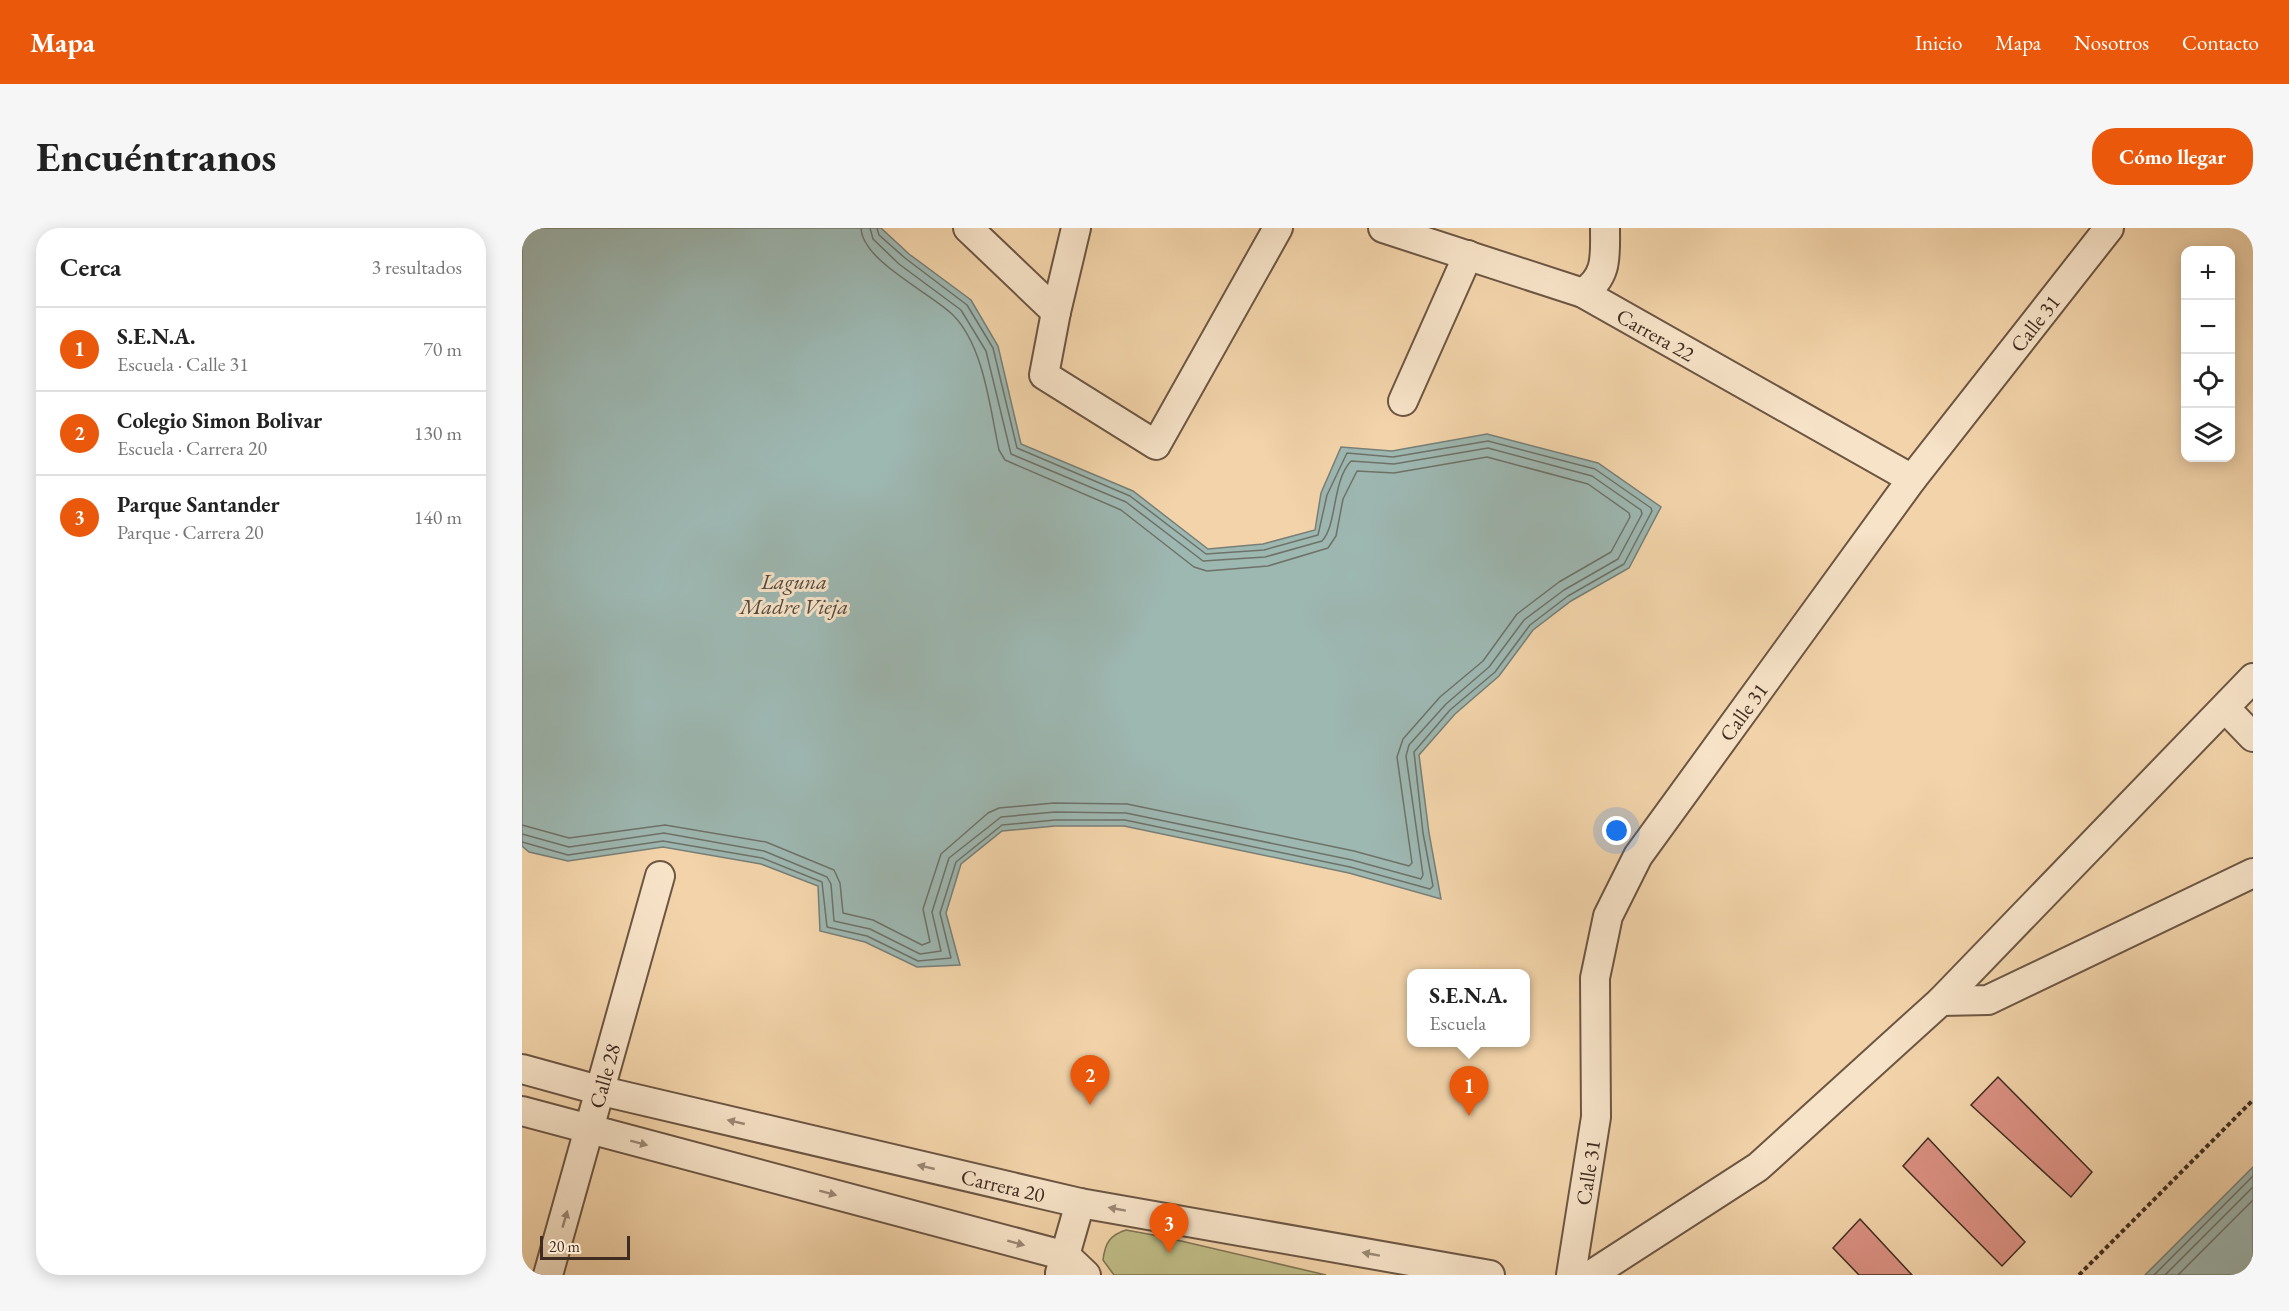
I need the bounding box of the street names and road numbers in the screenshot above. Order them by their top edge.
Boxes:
street label: Calle 31 [2004,289,2066,357]
street label: Carrera 22 [1612,301,1700,367]
street label: Calle 31 [1713,677,1773,746]
street label: Calle 28 [582,1040,626,1111]
street label: Calle 31 [1569,1138,1606,1207]
street label: Carrera 20 [959,1162,1048,1208]

